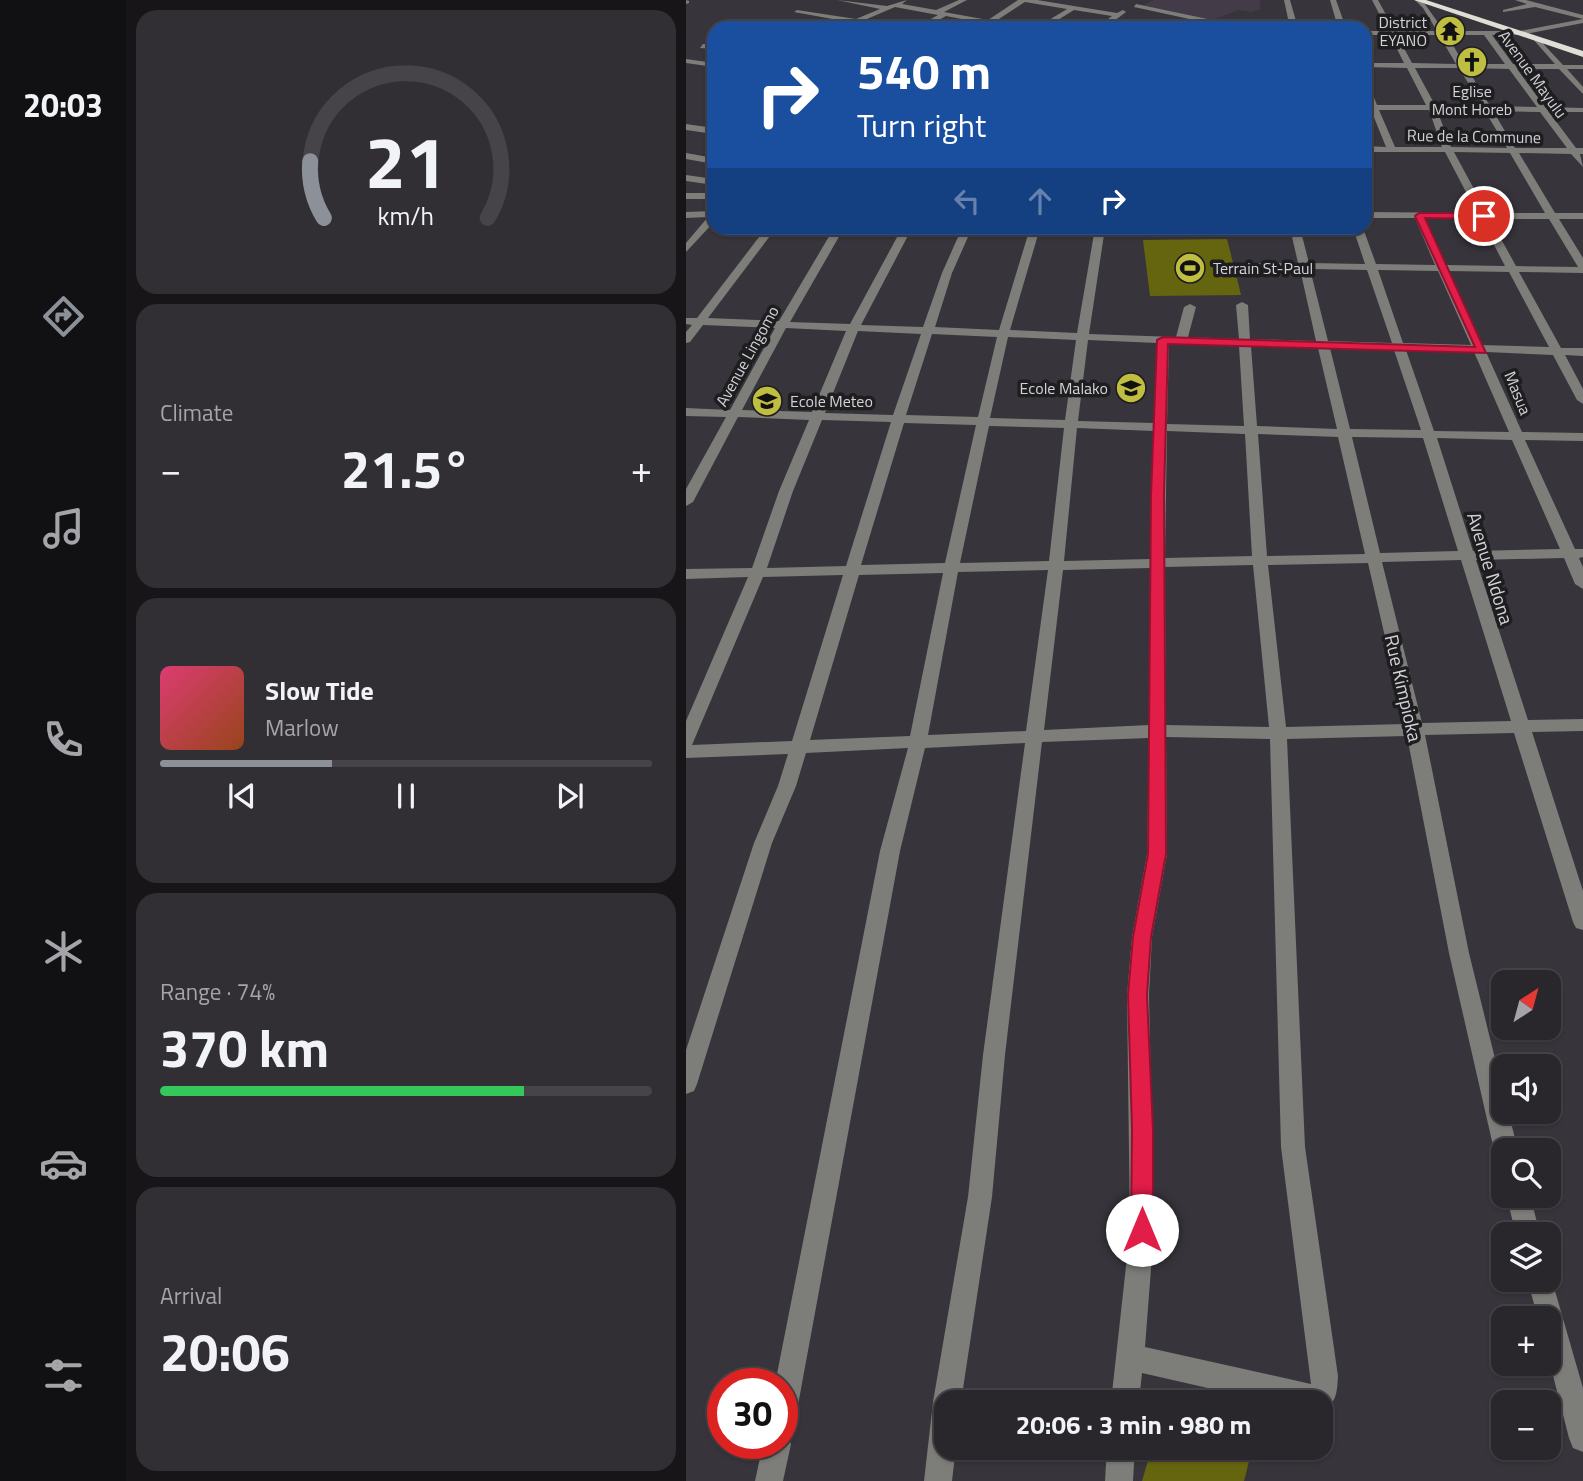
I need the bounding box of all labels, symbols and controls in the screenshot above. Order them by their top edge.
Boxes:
place label: District EYANO [1378,10,1427,52]
temple icon: District EYANO [1433,14,1467,48]
street label: Avenue Mayulu [1493,25,1573,123]
text: 540 m [857,33,991,108]
church icon: Eglise Mont Horeb [1455,45,1489,79]
icon: right [742,49,833,140]
place label: Eglise Mont Horeb [1432,79,1512,121]
text: 20:03 [23,81,103,129]
text: Turn right [857,101,986,149]
text: 21 [365,106,447,216]
street label: Rue de la Commune [1407,123,1541,149]
icon: left [948,182,986,220]
icon: ahead [1021,182,1059,220]
icon: right [1094,182,1132,220]
pin [1454,186,1514,246]
text: km/h [378,197,434,235]
icon: arrive [1465,197,1503,235]
sports icon: Terrain St-Paul [1173,251,1207,285]
place label: Terrain St-Paul [1213,256,1313,280]
icon: directions [39,292,88,341]
street label: Avenue Lingomo [709,301,785,411]
street label: Masua [1498,367,1538,419]
school or university icon: Ecole Malako [1114,371,1148,405]
place label: Ecole Malako [1020,376,1108,400]
school or university icon: Ecole Meteo [750,384,784,418]
place label: Ecole Meteo [790,389,873,413]
text: Climate [160,395,233,430]
text: 21.5° [341,429,471,508]
text: − [160,440,181,498]
text: + [631,440,652,498]
icon: music [39,504,88,553]
street label: Avenue Ndona [1460,508,1522,628]
street label: Rue Kimpioka [1378,632,1431,745]
text: Slow Tide [265,671,374,710]
text: Marlow [265,710,339,745]
icon: phone [39,715,88,764]
icon: previous [223,777,261,815]
icon: pause [387,777,425,815]
icon: next [551,777,589,815]
icon: climate [39,927,88,976]
north arrow [1491,970,1561,1040]
map controls [1491,970,1561,1460]
text: Range · 74% [160,974,275,1009]
text: 370 km [160,1008,329,1087]
button: sound [1491,1054,1561,1124]
button: search [1491,1138,1561,1208]
icon: car [39,1139,88,1188]
position arrow [1105,1193,1179,1267]
button: layers [1491,1222,1561,1292]
text: Arrival [160,1278,222,1313]
button: + [1491,1306,1561,1376]
text: 20:06 [160,1312,290,1391]
icon: filters [39,1351,88,1400]
speed limit sign: 30 [707,1368,798,1459]
button: − [1491,1390,1561,1460]
text: 20:06 · 3 min · 980 m [1016,1405,1251,1444]

